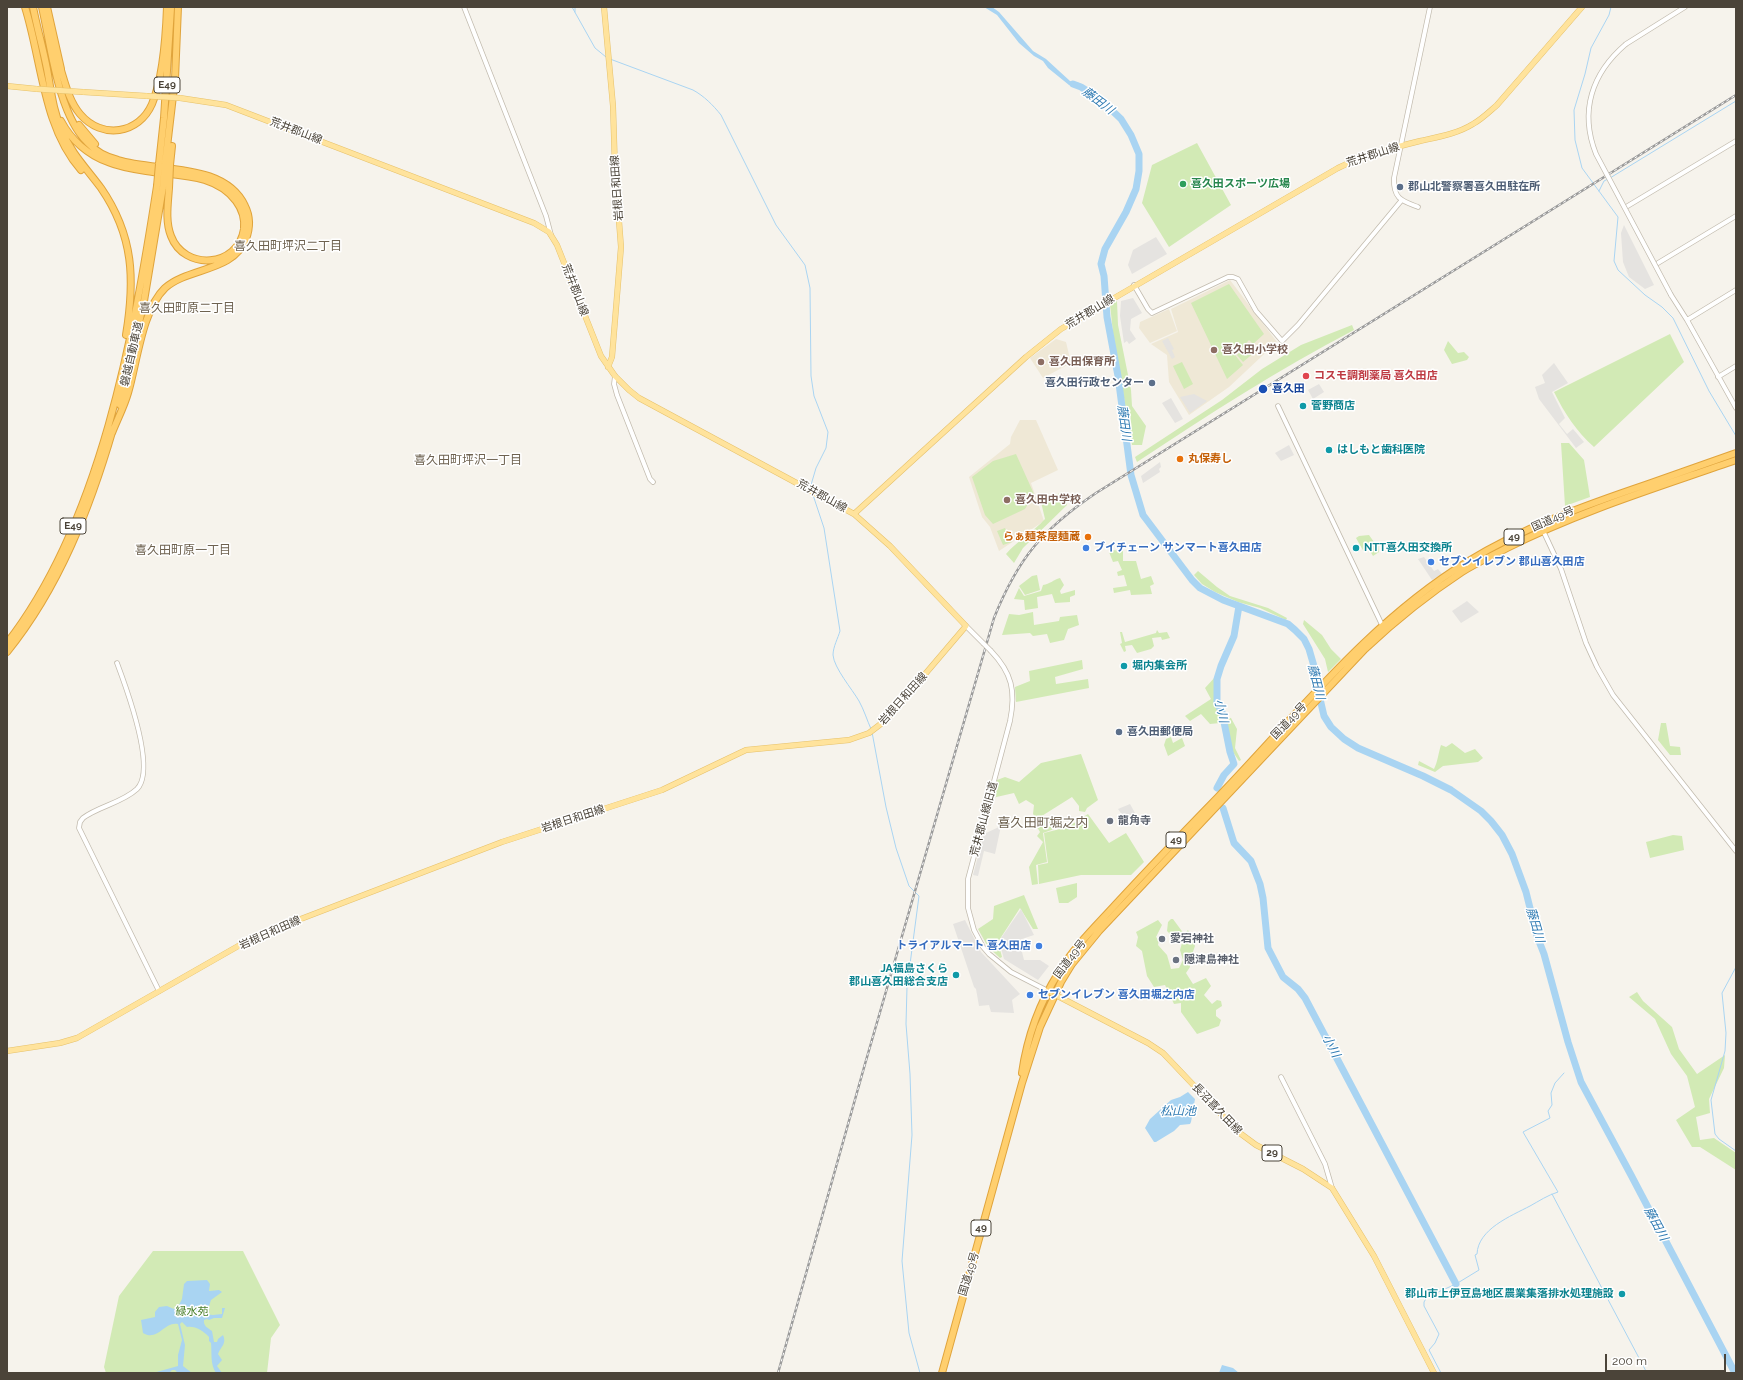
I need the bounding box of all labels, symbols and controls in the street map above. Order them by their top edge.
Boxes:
road number: E49 [154,77,180,93]
water label: 藤田川 [1079,84,1117,118]
street label: 荒井郡山線 [268,115,324,147]
street label: 荒井郡山線 [1345,140,1401,170]
street label: 岩根日和田線 [608,155,626,221]
place label: 喜久田スポーツ広場 [1191,177,1290,191]
marker: 喜久田スポーツ広場 [1178,179,1188,189]
place label: 郡山北警察署喜久田駐在所 [1408,180,1540,194]
marker: 郡山北警察署喜久田駐在所 [1395,182,1405,192]
district label: 喜久田町坪沢二丁目 [234,239,342,253]
street label: 荒井郡山線 [559,262,591,318]
street label: 荒井郡山線 [1063,292,1117,332]
district label: 喜久田町原二丁目 [139,301,235,315]
street label: 磐越自動車道 [118,320,146,388]
place label: 喜久田小学校 [1222,343,1288,357]
marker: 喜久田小学校 [1209,345,1219,355]
place label: 喜久田保育所 [1049,355,1115,369]
marker: 喜久田保育所 [1036,357,1046,367]
place label: コスモ調剤薬局 喜久田店 [1314,369,1438,383]
marker: コスモ調剤薬局 喜久田店 [1301,371,1311,381]
place label: 喜久田行政センター [1045,376,1144,390]
marker: 喜久田行政センター [1147,378,1157,388]
place label: 喜久田 [1272,382,1305,396]
marker: 喜久田 [1257,383,1269,395]
place label: 菅野商店 [1311,399,1355,413]
marker: 菅野商店 [1298,401,1308,411]
water label: 藤田川 [1114,404,1134,442]
place label: はしもと歯科医院 [1337,443,1425,457]
marker: はしもと歯科医院 [1324,445,1334,455]
place label: 丸保寿し [1188,452,1232,466]
district label: 喜久田町坪沢一丁目 [414,453,522,467]
marker: 丸保寿し [1175,454,1185,464]
street label: 荒井郡山線 [795,477,849,515]
place label: 喜久田中学校 [1015,493,1081,507]
marker: 喜久田中学校 [1002,495,1012,505]
street label: 国道49号 [1530,504,1576,534]
road number: E49 [60,518,86,534]
road number: 49 [1504,529,1524,545]
place label: らぁ麺茶屋麺蔵 [1003,530,1080,544]
marker: らぁ麺茶屋麺蔵 [1083,532,1093,542]
place label: ブイチェーン サンマート喜久田店 [1094,541,1262,555]
place label: NTT喜久田交換所 [1364,541,1452,555]
district label: 喜久田町原一丁目 [135,543,231,557]
marker: ブイチェーン サンマート喜久田店 [1081,543,1091,553]
marker: NTT喜久田交換所 [1351,543,1361,553]
place label: セブンイレブン 郡山喜久田店 [1439,555,1585,569]
marker: セブンイレブン 郡山喜久田店 [1426,557,1436,567]
place label: 堀内集会所 [1132,659,1187,673]
marker: 堀内集会所 [1119,661,1129,671]
water label: 藤田川 [1305,663,1327,701]
street label: 岩根日和田線 [876,670,930,728]
water label: 小川 [1211,698,1231,724]
street label: 国道49号 [1268,700,1310,742]
place label: 喜久田郵便局 [1127,725,1193,739]
marker: 喜久田郵便局 [1114,727,1124,737]
street label: 荒井郡山線旧道 [968,780,1000,858]
street label: 岩根日和田線 [540,803,606,835]
place label: 龍角寺 [1118,814,1151,828]
district label: 喜久田町堀之内 [998,815,1088,831]
marker: 龍角寺 [1105,816,1115,826]
road number: 49 [1166,832,1186,848]
water label: 藤田川 [1523,906,1547,944]
street label: 岩根日和田線 [237,914,303,952]
place label: 愛宕神社 [1170,932,1214,946]
marker: 愛宕神社 [1157,934,1167,944]
street label: 国道49号 [1051,937,1089,981]
place label: トライアルマート 喜久田店 [896,939,1031,953]
marker: トライアルマート 喜久田店 [1034,941,1044,951]
place label: 隠津島神社 [1184,953,1239,967]
marker: 隠津島神社 [1171,955,1181,965]
place label: JA福島さくら 郡山喜久田総合支店 [849,962,948,988]
marker: JA福島さくら 郡山喜久田総合支店 [951,970,961,980]
place label: セブンイレブン 喜久田堀之内店 [1038,988,1195,1002]
marker: セブンイレブン 喜久田堀之内店 [1025,990,1035,1000]
water label: 小川 [1319,1032,1343,1060]
street label: 長沼喜久田線 [1189,1081,1245,1137]
water label: 松山池 [1160,1104,1196,1118]
road number: 29 [1262,1145,1282,1161]
water label: 藤田川 [1641,1205,1671,1243]
road number: 49 [971,1220,991,1236]
street label: 国道49号 [956,1250,982,1298]
place label: 郡山市上伊豆島地区農業集落排水処理施設 [1405,1287,1614,1301]
marker: 郡山市上伊豆島地区農業集落排水処理施設 [1617,1289,1627,1299]
park label: 緑水苑 [176,1305,208,1319]
scale bar [1607,1346,1728,1372]
text: 200 m [1612,1354,1647,1368]

